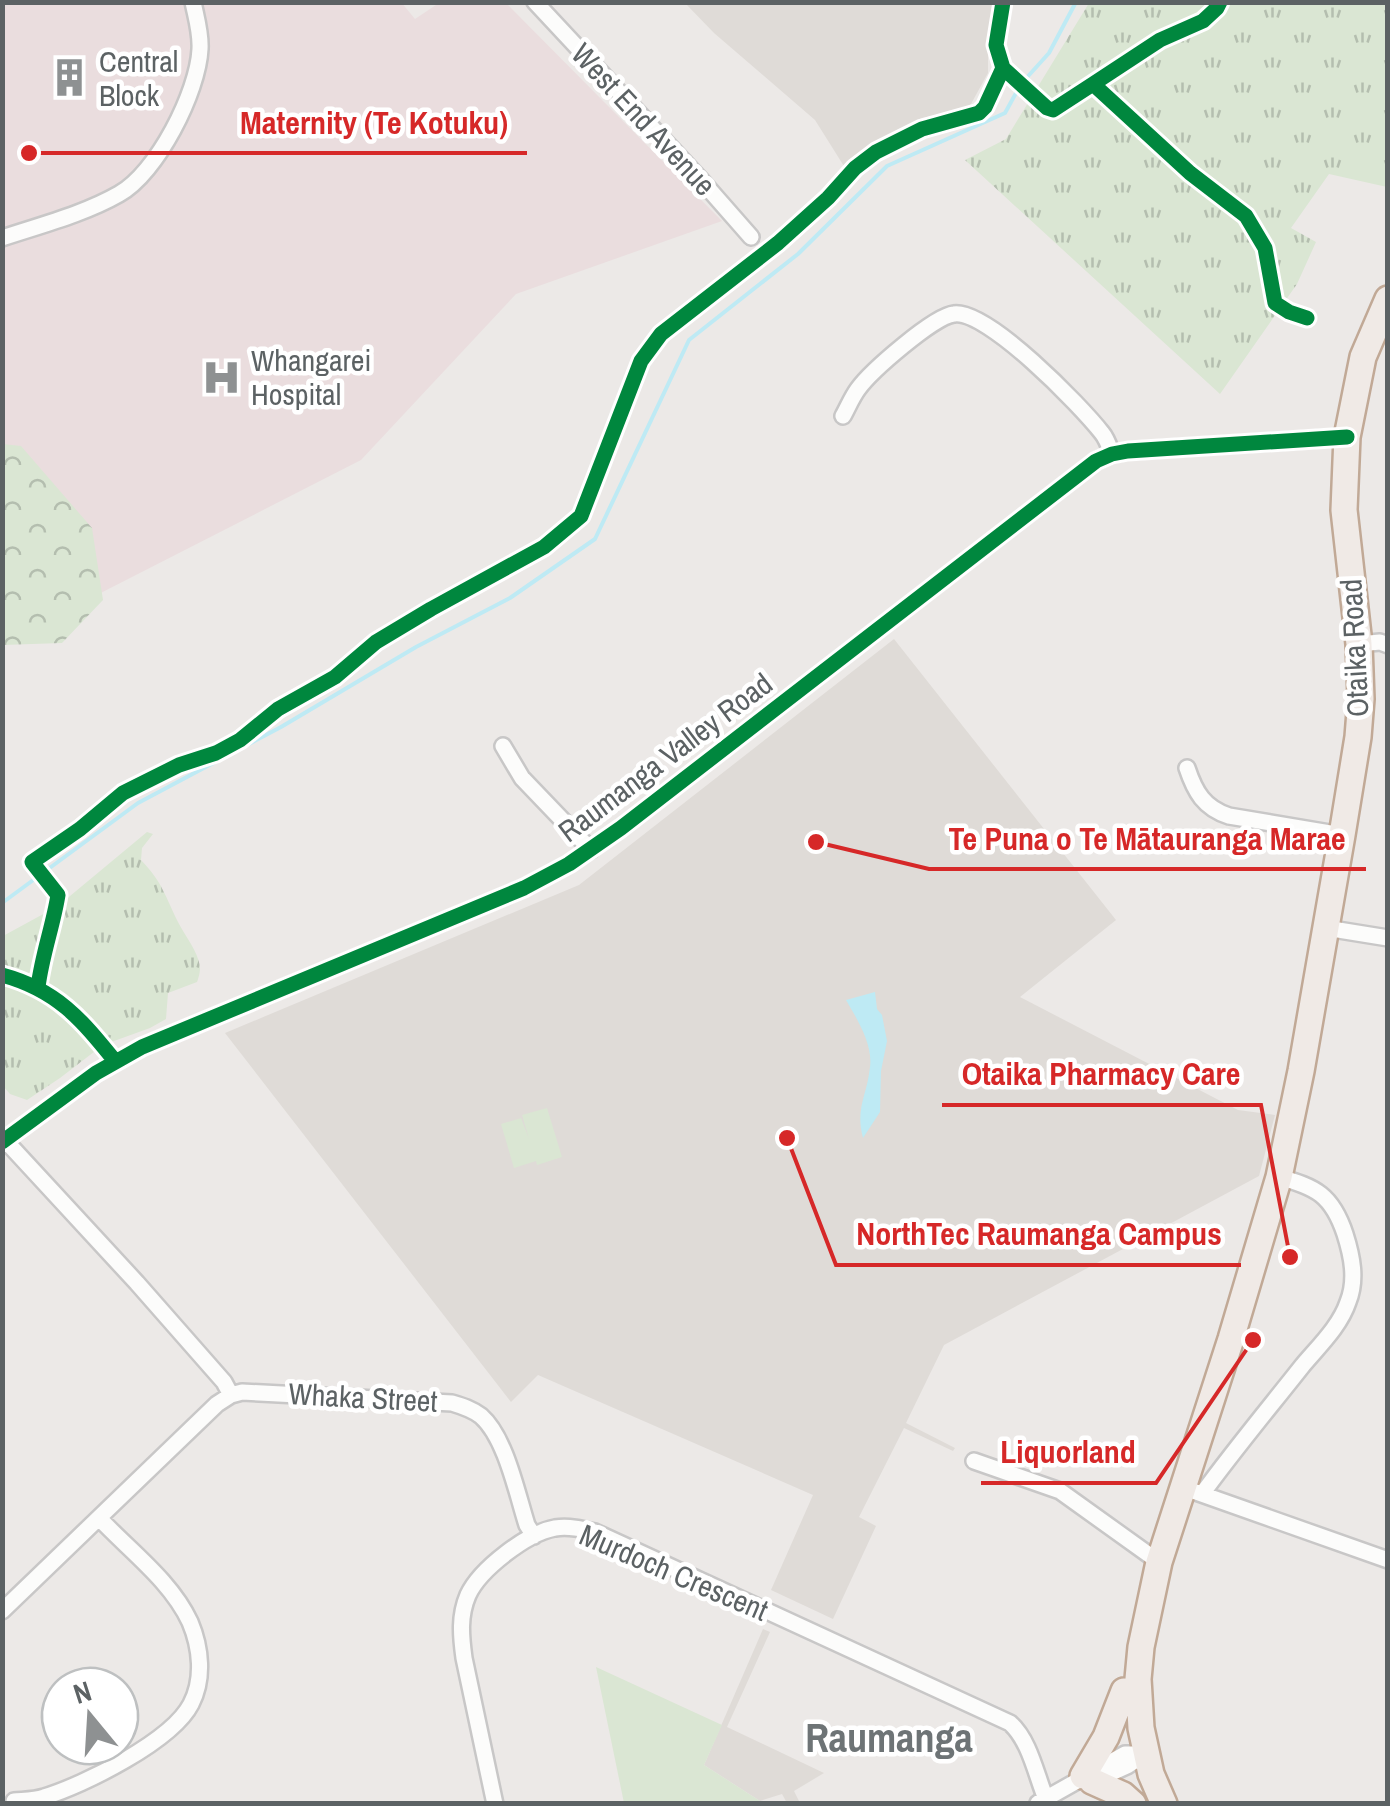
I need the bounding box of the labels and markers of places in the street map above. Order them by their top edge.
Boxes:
place label: Central Block [99,41,178,115]
building icon: Central Block [48,57,90,99]
callout: Maternity (Te Kotuku) [220,91,527,153]
place label: Whangarei Hospital [251,340,371,414]
hospital icon: Whangarei Hospital [200,356,242,398]
callout: Te Puna o Te Mātauranga Marae [929,807,1366,869]
callout: Otaika Pharmacy Care [942,1043,1261,1105]
callout: NorthTec Raumanga Campus [836,1203,1241,1265]
callout: Liquorland [981,1421,1156,1483]

